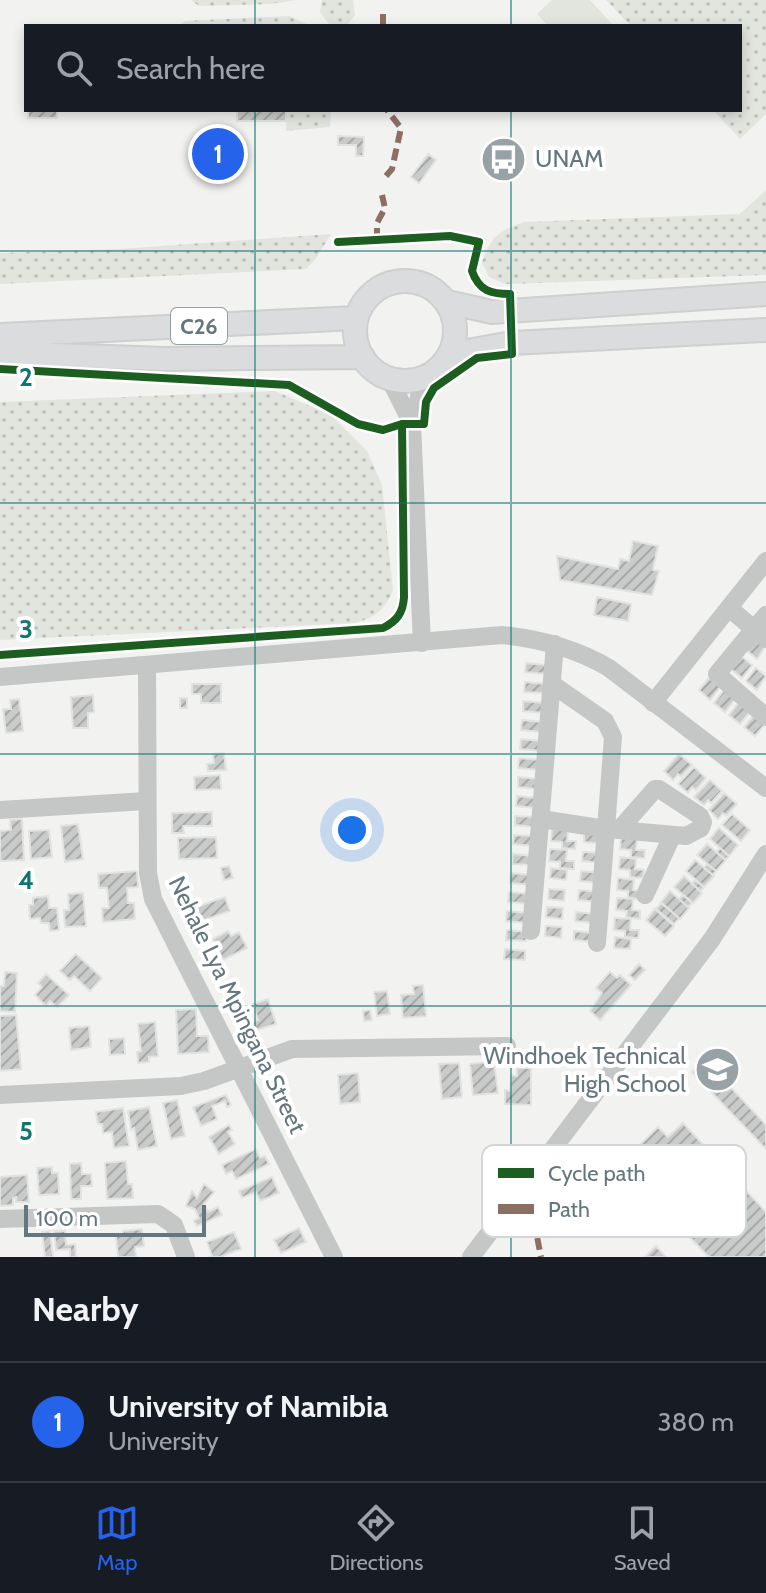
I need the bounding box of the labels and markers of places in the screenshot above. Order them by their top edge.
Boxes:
pin: 1 [192,124,244,184]
bus stop icon: UNAM [480,135,528,183]
place label: UNAM [535,144,604,173]
place label: Windhoek Technical High School [483,1041,686,1098]
school or university icon: Windhoek Technical High School [693,1046,741,1094]

